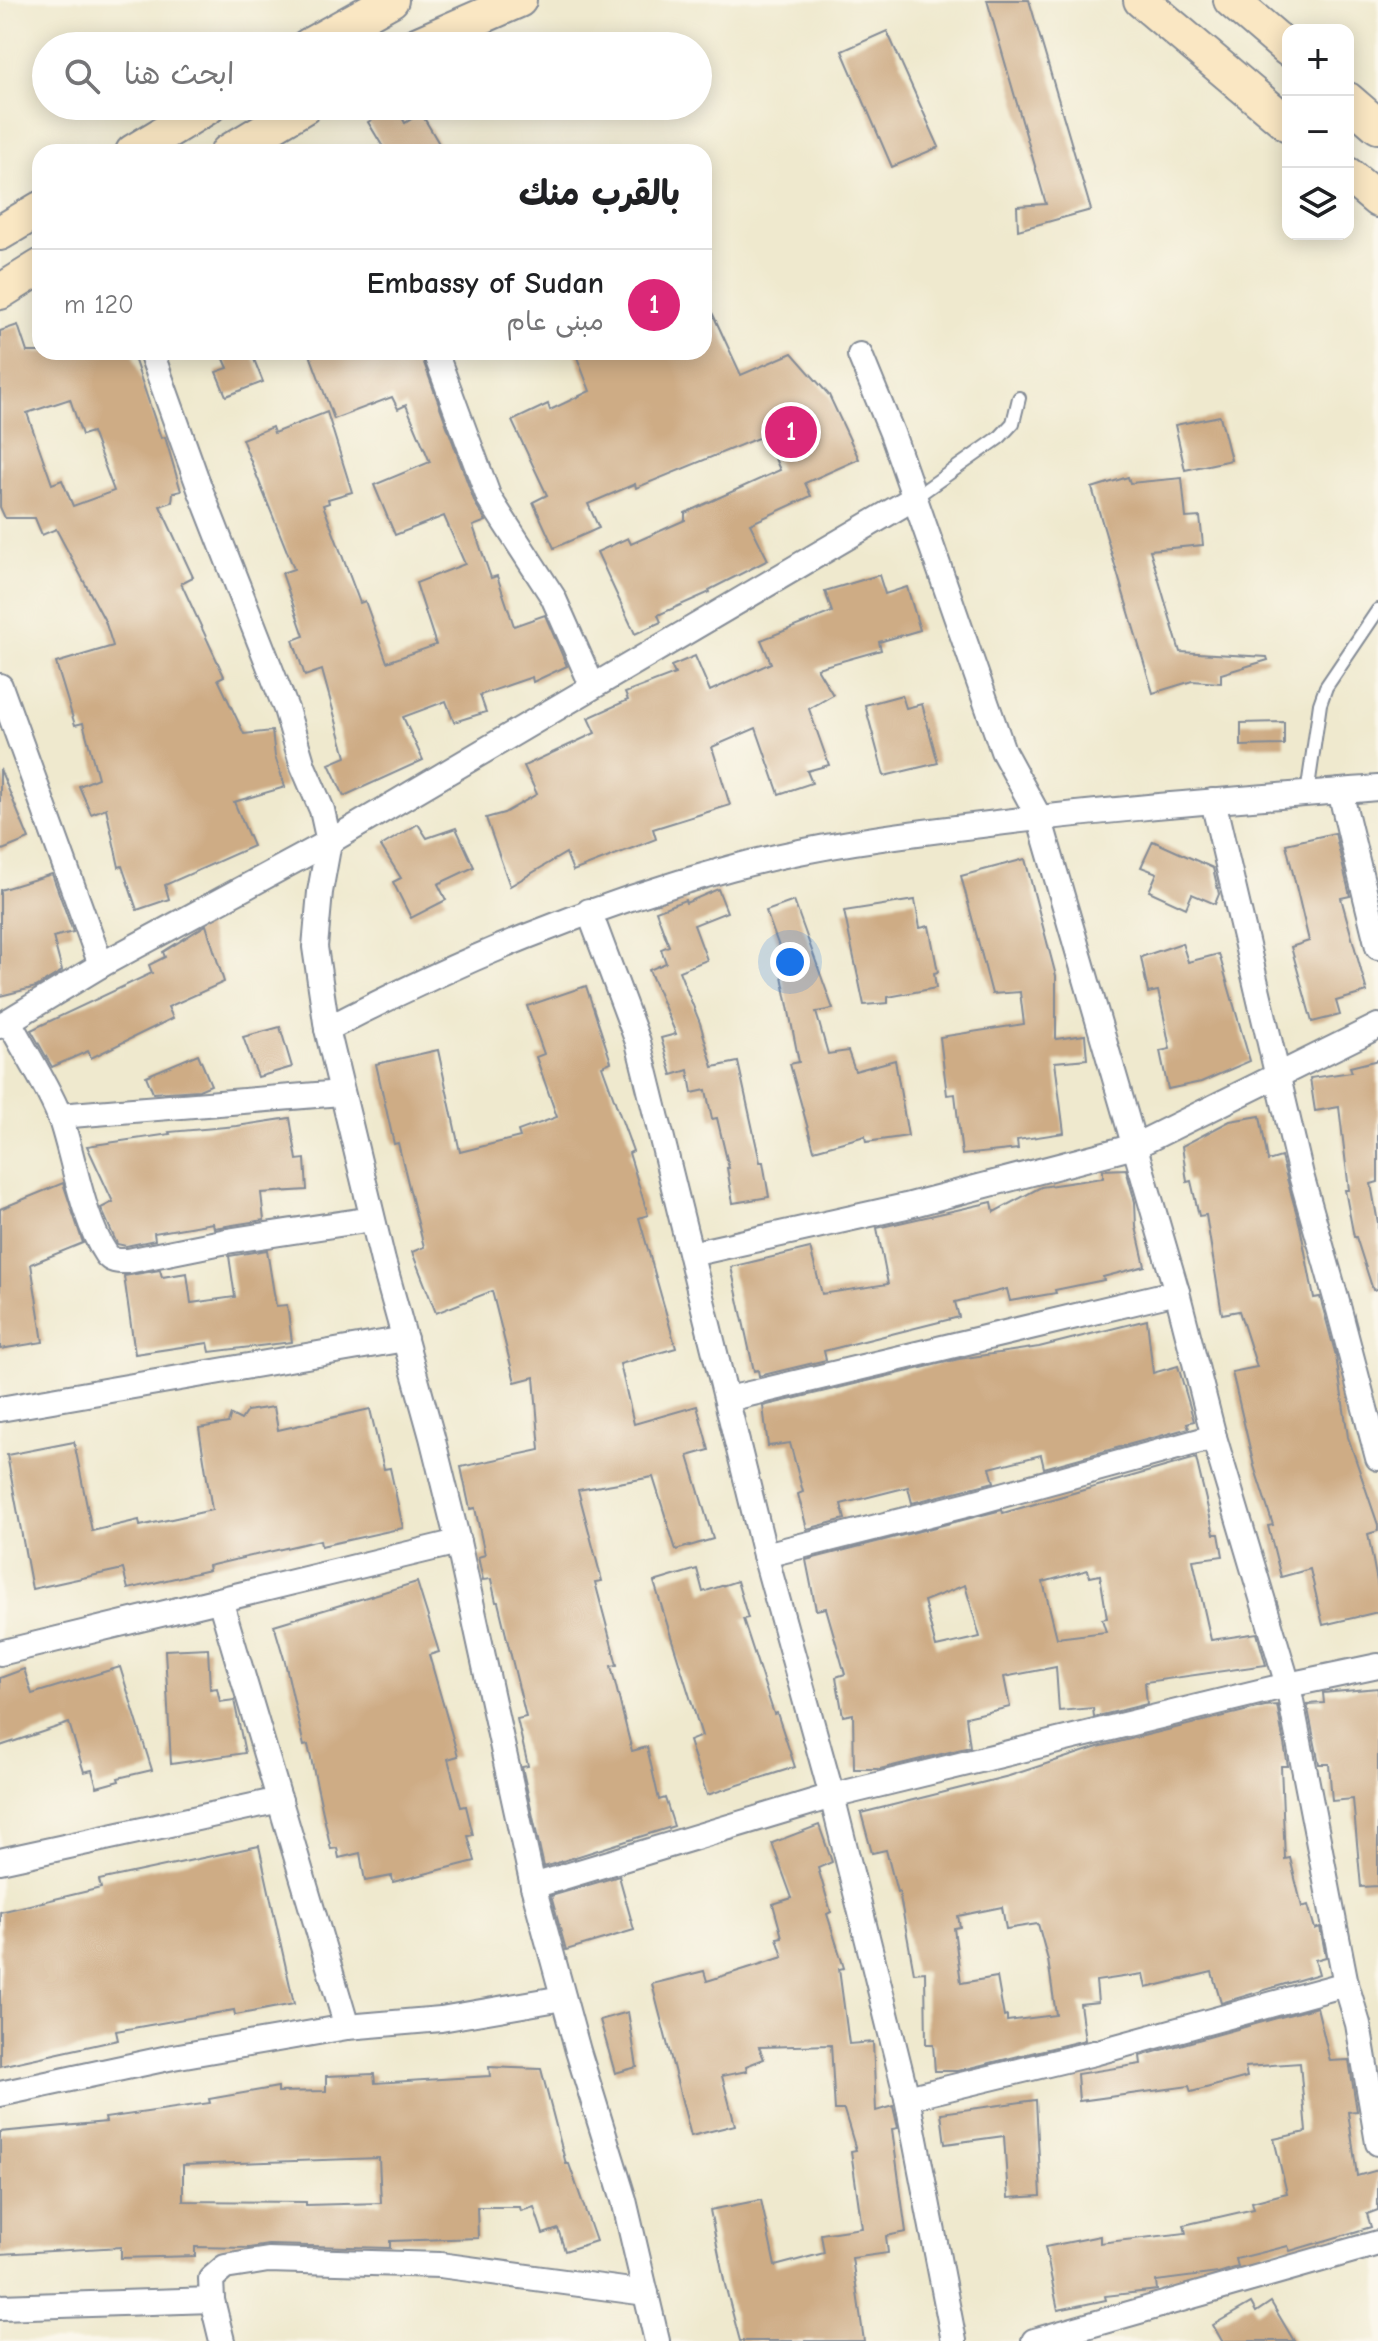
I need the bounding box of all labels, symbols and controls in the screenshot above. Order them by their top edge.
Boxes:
map controls [1282,24,1354,240]
button: + [1282,24,1354,96]
search box [32,32,712,120]
icon: search [60,54,104,98]
text: ابحث هنا [124,57,234,92]
button: − [1282,96,1354,168]
button: layers [1282,168,1354,240]
text: بالقرب منك [519,174,680,214]
text: Embassy of Sudan [367,266,604,301]
text: 120 m [64,290,134,320]
text: 1 [649,290,659,320]
text: مبنى عام [506,307,604,337]
pin: 1 [765,402,817,462]
your location [770,942,810,982]

